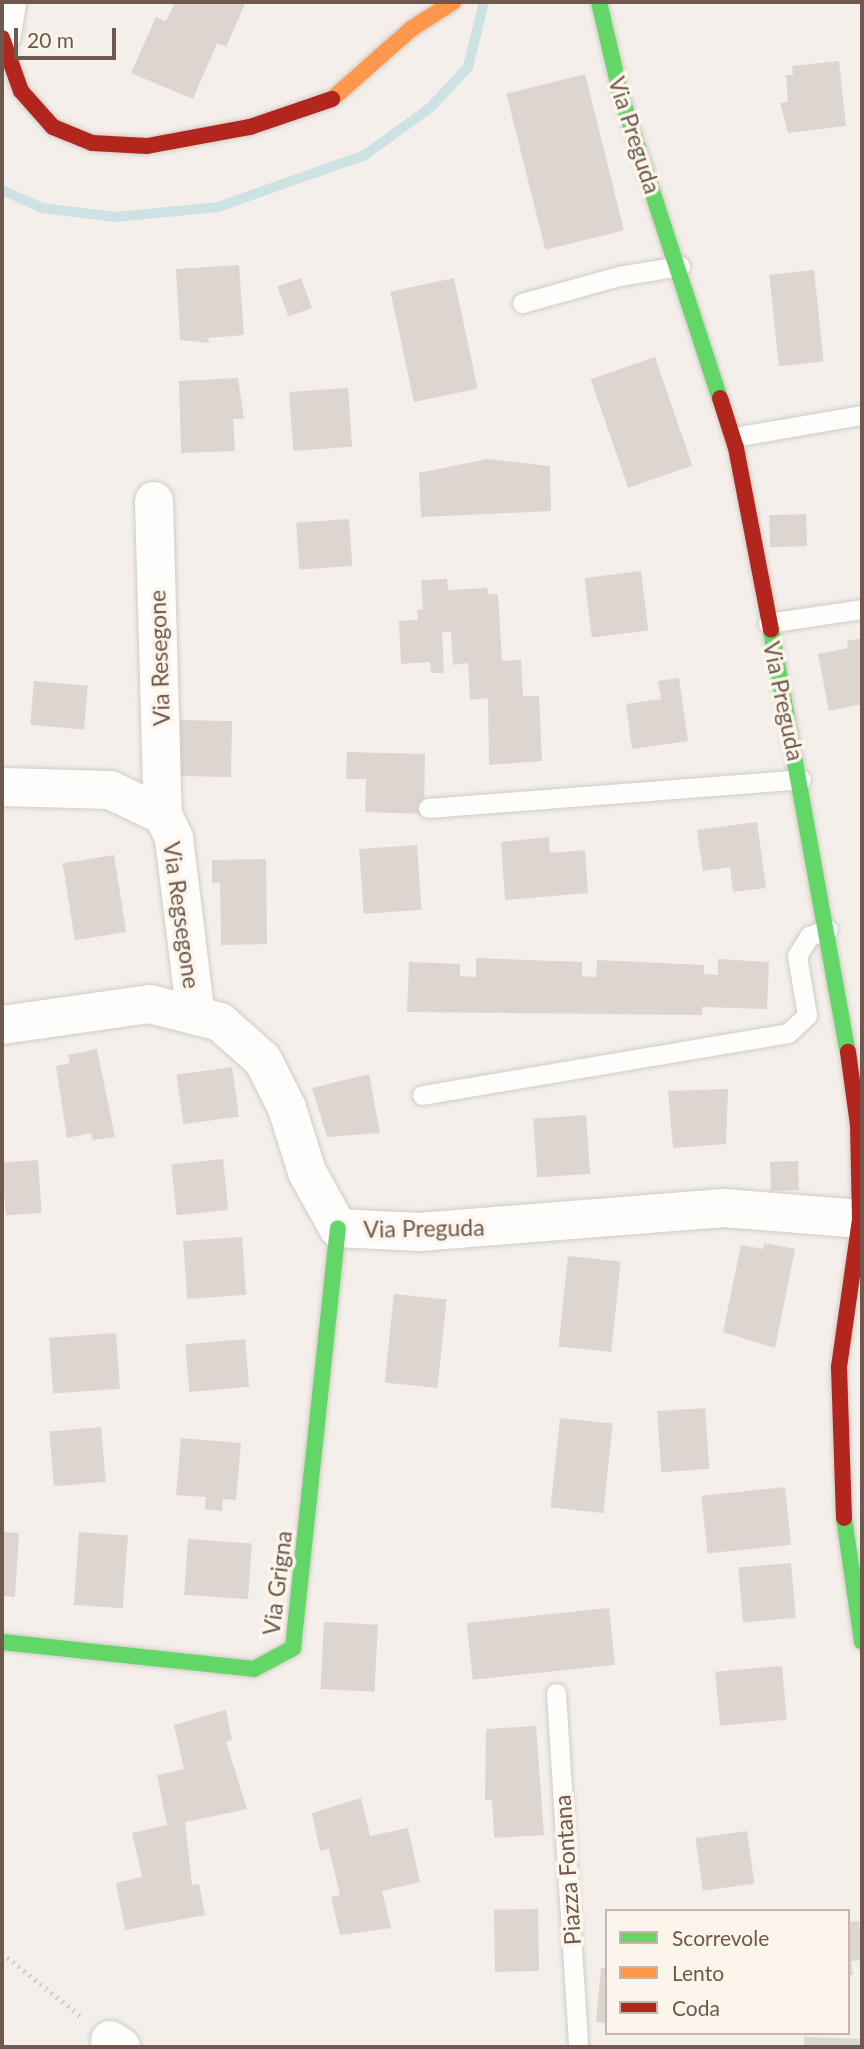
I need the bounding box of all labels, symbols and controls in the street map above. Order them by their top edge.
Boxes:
scale bar [18,14,119,58]
text: 20 m [27,27,74,52]
street label: Via Preguda [603,73,667,197]
street label: Via Resegone [143,590,175,726]
street label: Via Preguda [758,639,810,763]
street label: Via Regsegone [158,840,206,990]
street label: Via Preguda [363,1213,485,1243]
street label: Via Grigna [257,1529,297,1637]
street label: Piazza Fontana [548,1794,586,1946]
legend [605,1909,850,2035]
text: Scorrevole [672,1925,769,1950]
text: Lento [672,1960,724,1985]
text: Coda [672,1995,720,2020]

